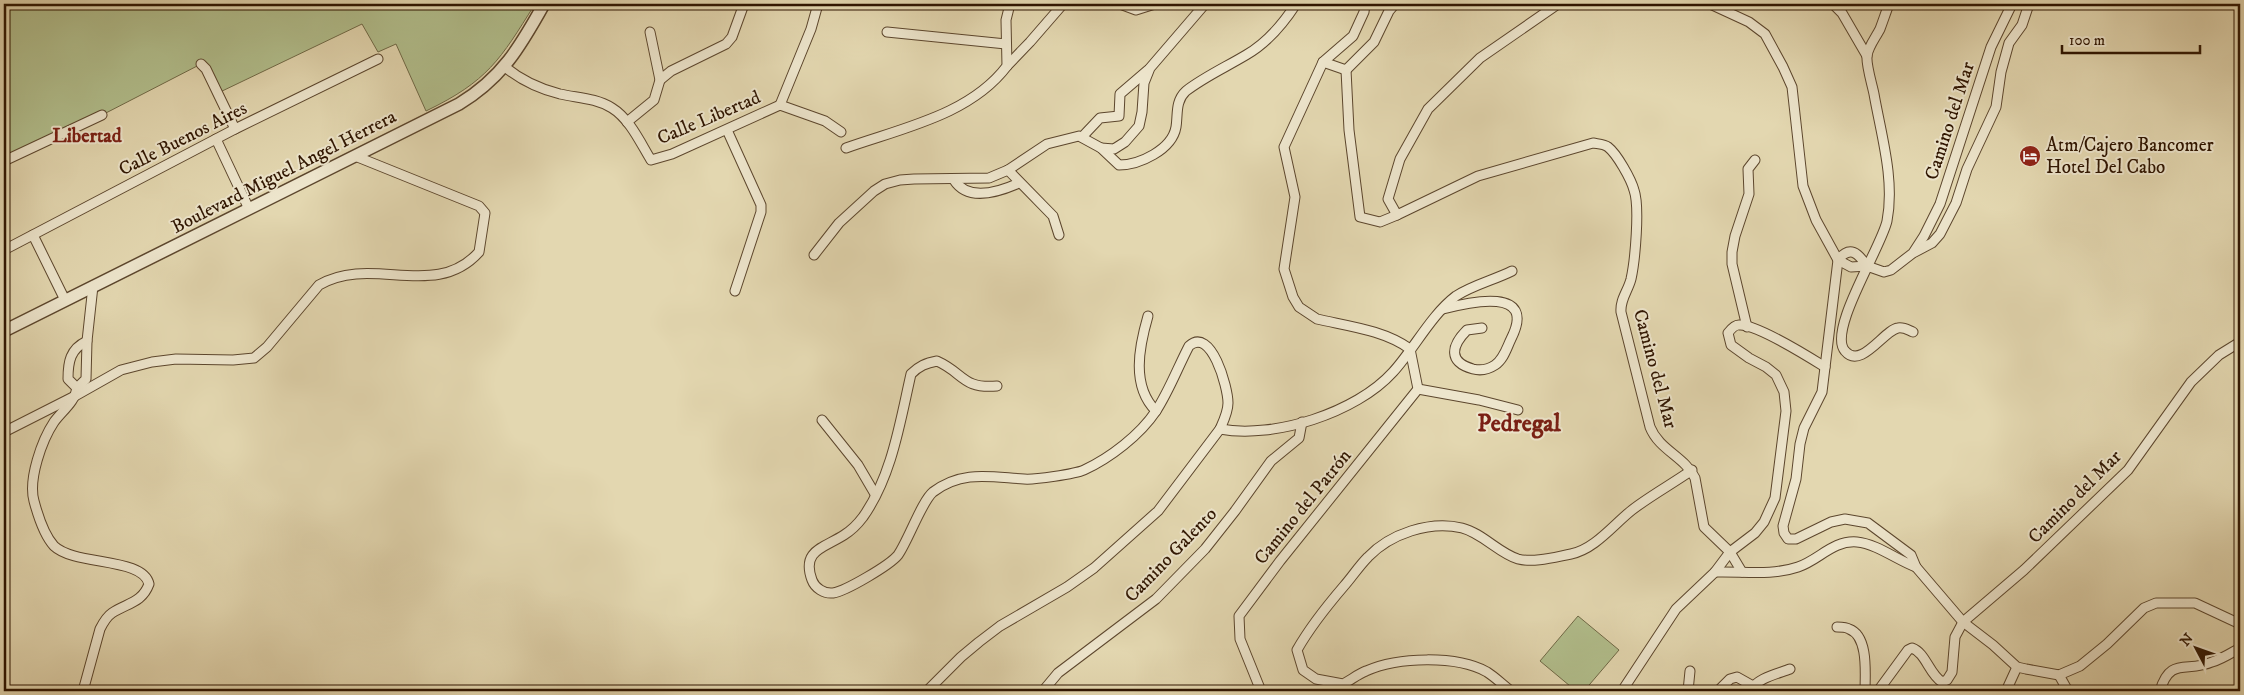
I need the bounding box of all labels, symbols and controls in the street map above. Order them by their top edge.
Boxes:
scale bar [2062,22,2199,54]
text: 100 m [2069,31,2105,50]
street label: Camino del Mar [1920,59,1980,183]
street label: Calle Libertad [654,86,765,150]
street label: Calle Buenos Aires [115,97,251,181]
street label: Boulevard Miguel Angel Herrera [168,105,400,239]
district label: Libertad [52,124,123,149]
place label: Atm/Cajero Bancomer Hotel Del Cabo [2046,134,2214,179]
hotel icon: Atm/Cajero Bancomer Hotel Del Cabo [2018,144,2042,168]
street label: Camino del Mar [1628,307,1682,431]
district label: Pedregal [1477,409,1562,439]
street label: Camino del Patrón [1250,445,1357,569]
street label: Camino del Mar [2023,445,2127,549]
street label: Camino Galento [1120,503,1222,607]
north arrow [2172,622,2222,672]
text: N [2176,630,2198,650]

